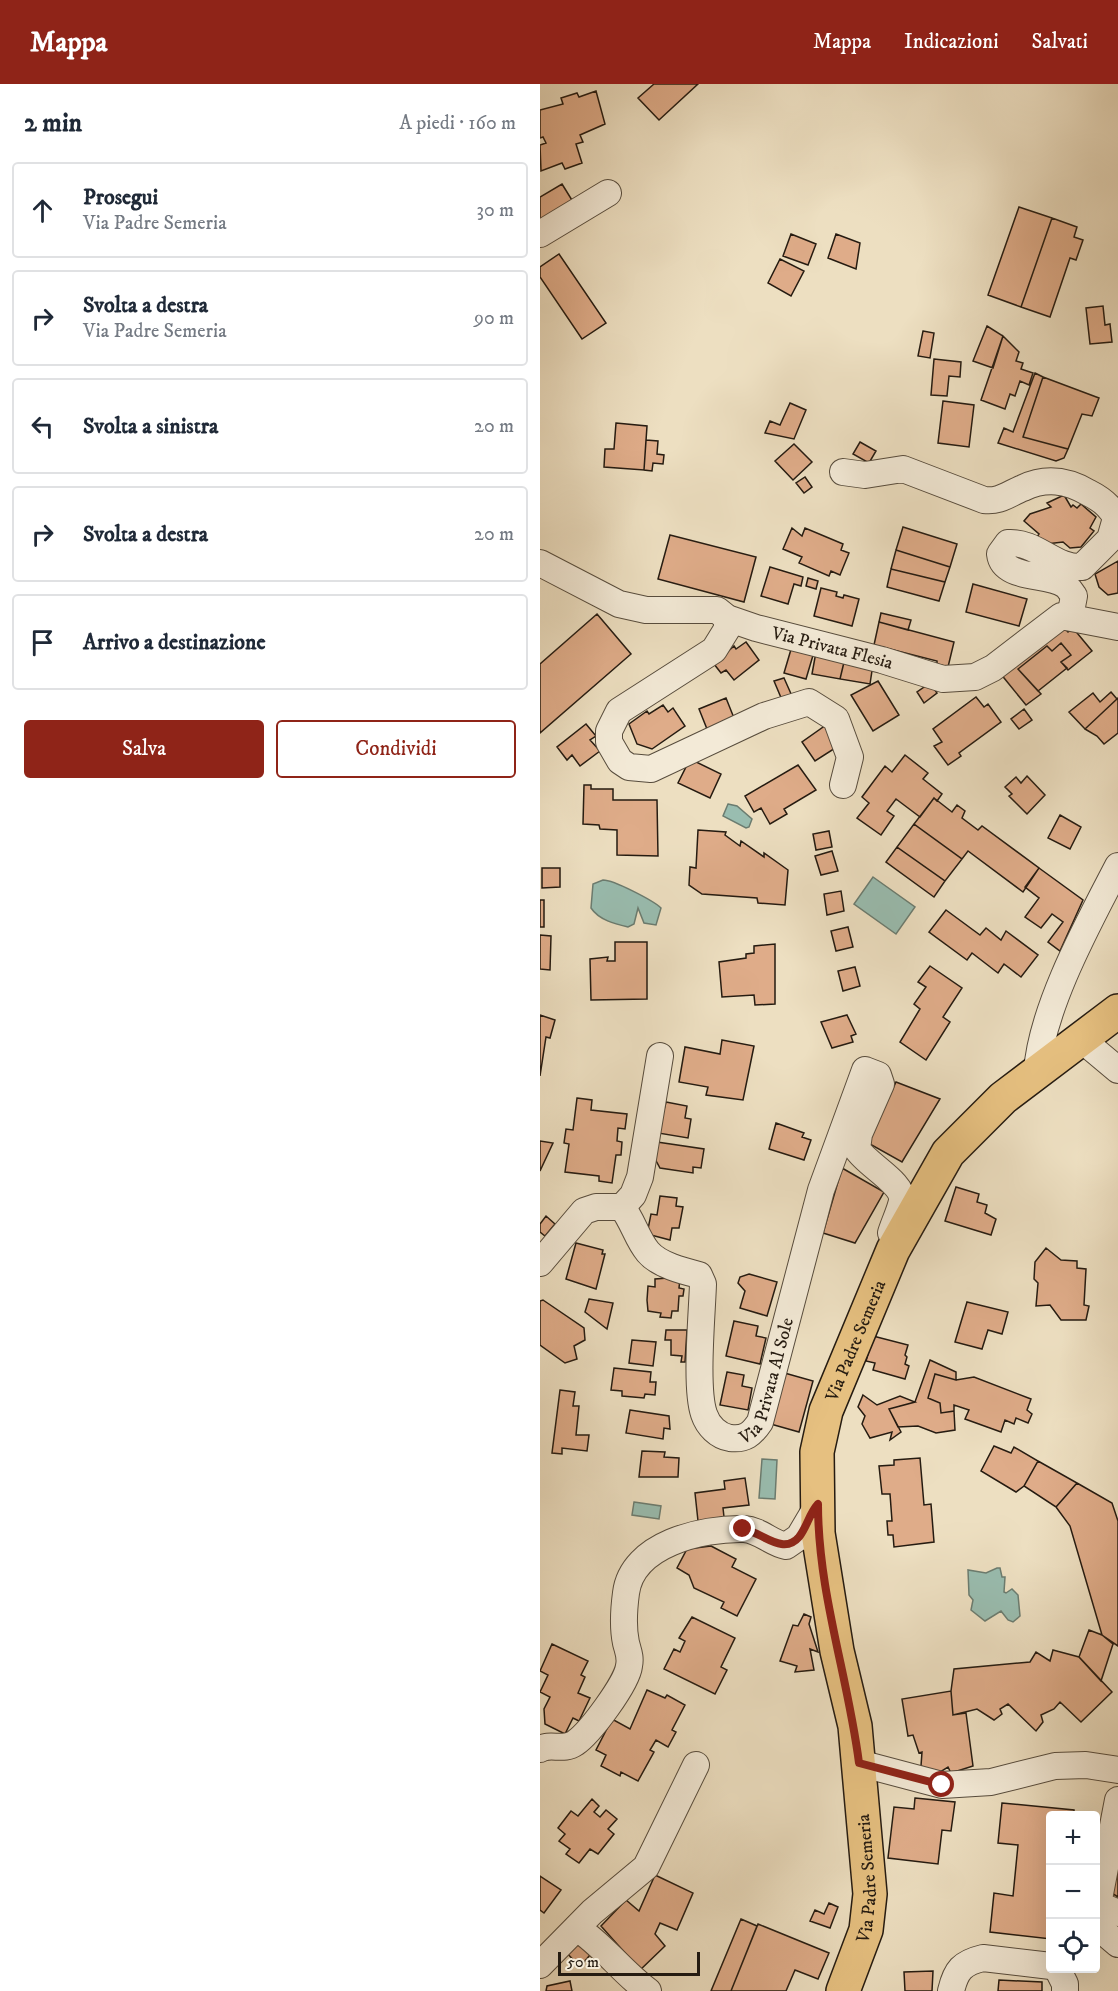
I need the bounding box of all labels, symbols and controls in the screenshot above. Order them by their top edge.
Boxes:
text: Mappa [30,25,108,60]
text: Mappa [813,29,871,55]
text: Indicazioni [904,29,999,55]
text: Salvati [1032,29,1088,55]
text: 2 min [24,107,82,140]
text: A piedi · 160 m [399,111,516,136]
text: Prosegui [83,184,158,211]
icon: ahead [26,194,59,227]
text: 30 m [476,198,514,223]
text: Via Padre Semeria [83,211,227,236]
text: Svolta a destra [83,292,208,319]
icon: right [26,302,59,335]
text: 90 m [474,306,514,331]
text: Via Padre Semeria [83,319,227,344]
icon: left [26,410,59,443]
text: Svolta a sinistra [83,413,218,440]
text: 20 m [474,414,514,439]
icon: right [26,518,59,551]
text: Svolta a destra [83,521,208,548]
text: 20 m [474,522,514,547]
street label: Via Privata Flesia [768,622,896,675]
icon: arrive [26,626,59,659]
text: Arrivo a destinazione [83,629,266,656]
button: Salva [24,720,264,778]
button: Condividi [276,720,516,778]
street label: Via Padre Semeria [821,1277,891,1406]
street label: Via Privata Al Sole [735,1316,799,1450]
route end [729,1515,755,1541]
route start [928,1771,954,1797]
map controls [1046,1811,1100,1973]
button: + [1046,1811,1100,1865]
street label: Via Padre Semeria [852,1813,882,1947]
button: − [1046,1865,1100,1919]
button: locate [1046,1919,1100,1973]
scale bar [558,1949,700,1976]
text: 50 m [567,1952,599,1972]

